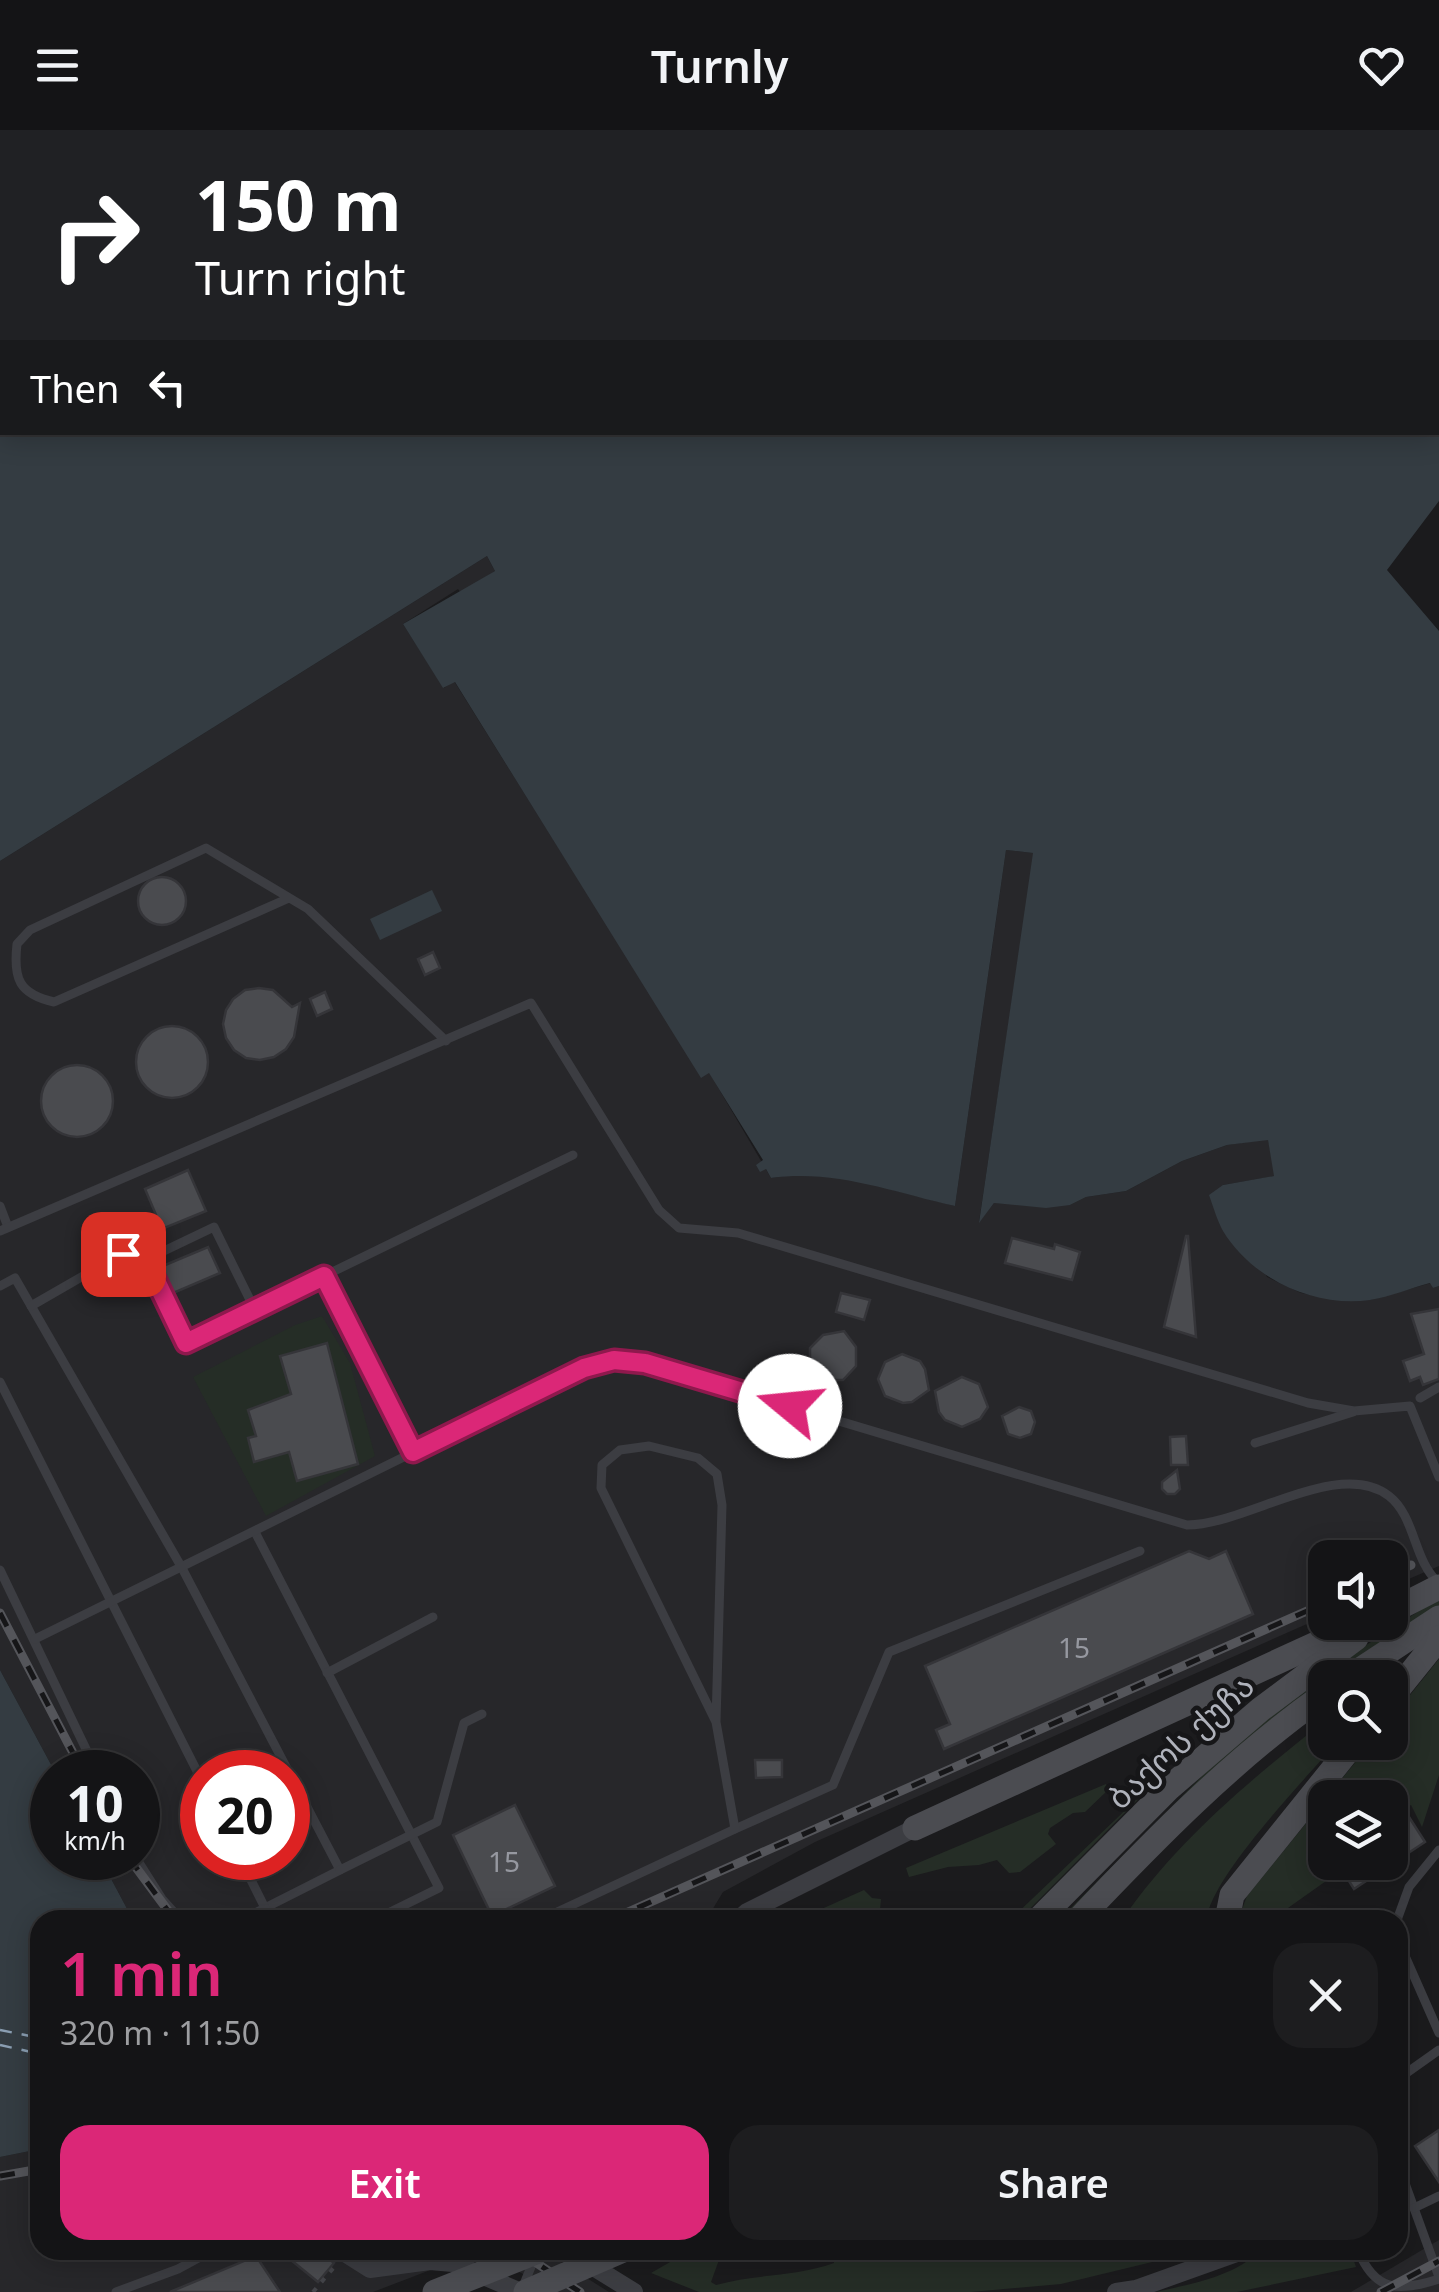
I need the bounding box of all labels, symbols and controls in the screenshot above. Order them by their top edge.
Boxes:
text: Turnly [651,35,788,96]
icon: menu [30,38,85,93]
icon: heart [1354,38,1409,93]
text: 150 m [195,156,402,252]
icon: right [30,170,160,300]
text: Turn right [195,247,406,308]
icon: left [140,360,195,415]
text: Then [30,362,120,414]
pin [81,1212,166,1297]
icon: arrive [96,1227,151,1282]
position arrow [738,1354,842,1458]
map controls [1308,1540,1408,1880]
button: sound [1308,1540,1408,1640]
house number: 15 [1058,1628,1090,1666]
button: search [1308,1660,1408,1760]
street label: ბაქოს ქუჩა [1098,1664,1262,1818]
speed limit sign: 20 [180,1750,310,1880]
text: 10 [66,1769,124,1837]
button: layers [1308,1780,1408,1880]
text: km/h [64,1823,126,1857]
house number: 15 [488,1842,520,1880]
text: 1 min [60,1932,223,2014]
button: close [1273,1943,1378,2048]
text: 320 m · 11:50 [60,2011,260,2054]
button: Exit [60,2125,709,2240]
button: Share [729,2125,1378,2240]

